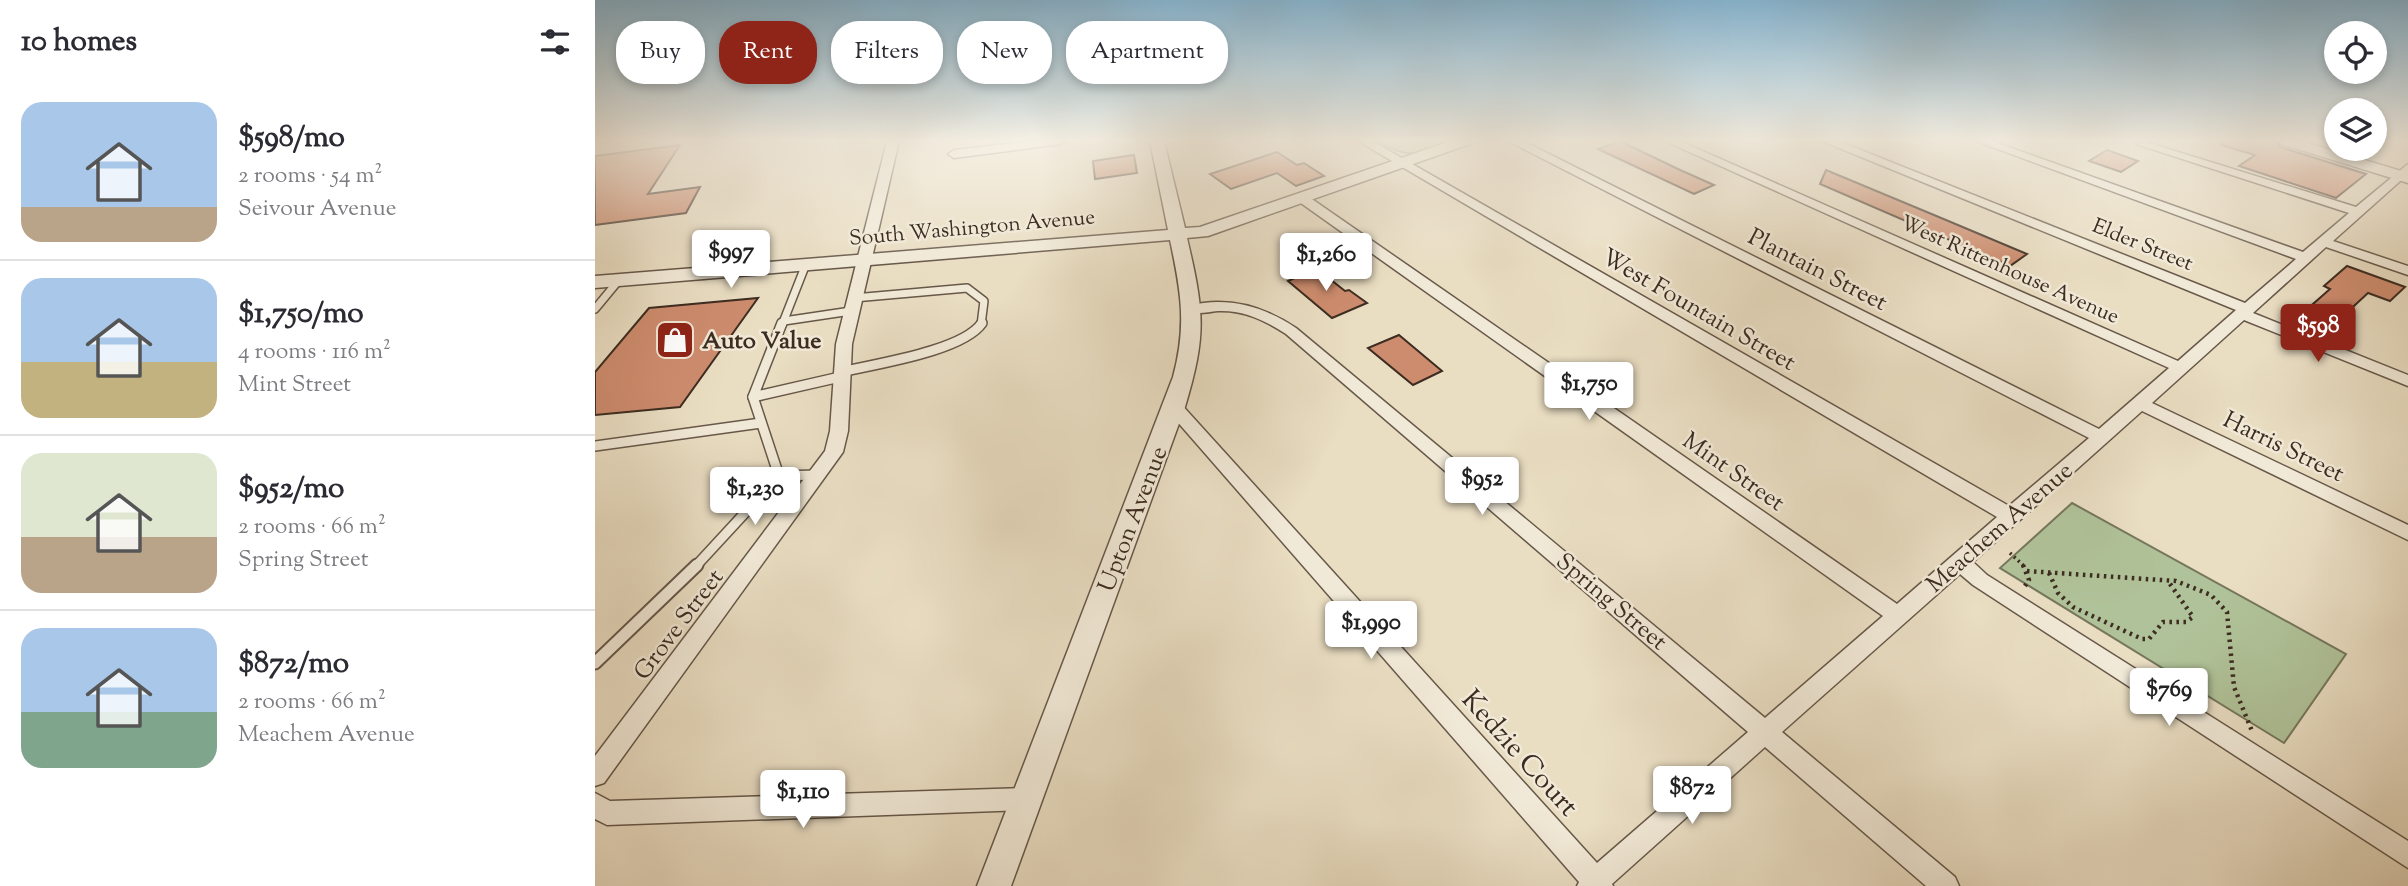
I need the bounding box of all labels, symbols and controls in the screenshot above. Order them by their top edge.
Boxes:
text: 10 homes [21,21,137,64]
chip: Buy [616,21,705,84]
chip: Rent [719,21,817,84]
chip: Filters [831,21,943,84]
chip: New [957,21,1052,84]
chip: Apartment [1066,21,1228,84]
map controls [2324,21,2387,161]
button: locate [2324,21,2387,84]
icon: filters [536,23,574,61]
button: layers [2324,98,2387,161]
text: $598/mo [238,117,345,160]
icon: home [77,130,161,214]
text: 2 rooms · 54 m² [238,160,382,193]
text: Seivour Avenue [238,193,396,226]
street label: South Washington Avenue [848,203,1096,255]
street label: West Rittenhouse Avenue [1895,209,2123,333]
street label: Elder Street [2087,212,2197,280]
street label: Plantain Street [1741,221,1893,321]
pin: $997 [690,230,772,290]
pin: $1,260 [1269,233,1383,293]
text: $997 [708,236,754,269]
text: $1,260 [1296,239,1356,272]
street label: West Fountain Street [1594,241,1802,380]
text: $1,750/mo [238,293,364,336]
pin: $598 [2277,304,2359,364]
icon: home [77,306,161,390]
text: $598 [2297,310,2339,343]
shop icon: Auto Value [654,319,696,361]
place label: Auto Value [702,325,821,359]
text: 4 rooms · 116 m² [238,336,391,369]
pin: $1,750 [1532,362,1646,422]
text: $1,750 [1560,368,1618,401]
text: Mint Street [238,369,351,402]
street label: Harris Street [2217,404,2349,492]
street label: Mint Street [1675,425,1791,520]
street label: Upton Avenue [1090,442,1177,597]
street label: Meachem Avenue [1920,455,2081,602]
pin: $952 [1441,458,1523,517]
text: $952 [1461,463,1503,496]
text: $952/mo [238,468,345,511]
pin: $1,230 [698,468,812,527]
text: $1,230 [726,473,784,506]
icon: home [77,481,161,565]
text: 2 rooms · 66 m² [238,511,386,544]
text: Spring Street [238,544,369,577]
street label: Spring Street [1548,546,1674,659]
street label: Grove Street [627,563,733,688]
pin: $1,990 [1314,602,1428,661]
text: $1,990 [1341,607,1401,640]
text: $872/mo [238,643,349,686]
icon: home [77,656,161,740]
pin: $769 [2128,668,2210,728]
text: $769 [2146,674,2192,707]
street label: Kedzie Court [1451,682,1587,827]
text: 2 rooms · 66 m² [238,686,386,719]
text: Meachem Avenue [238,719,415,752]
pin: $872 [1651,766,1733,826]
pin: $1,110 [746,770,860,830]
text: $872 [1669,772,1715,805]
text: $1,110 [776,776,830,809]

